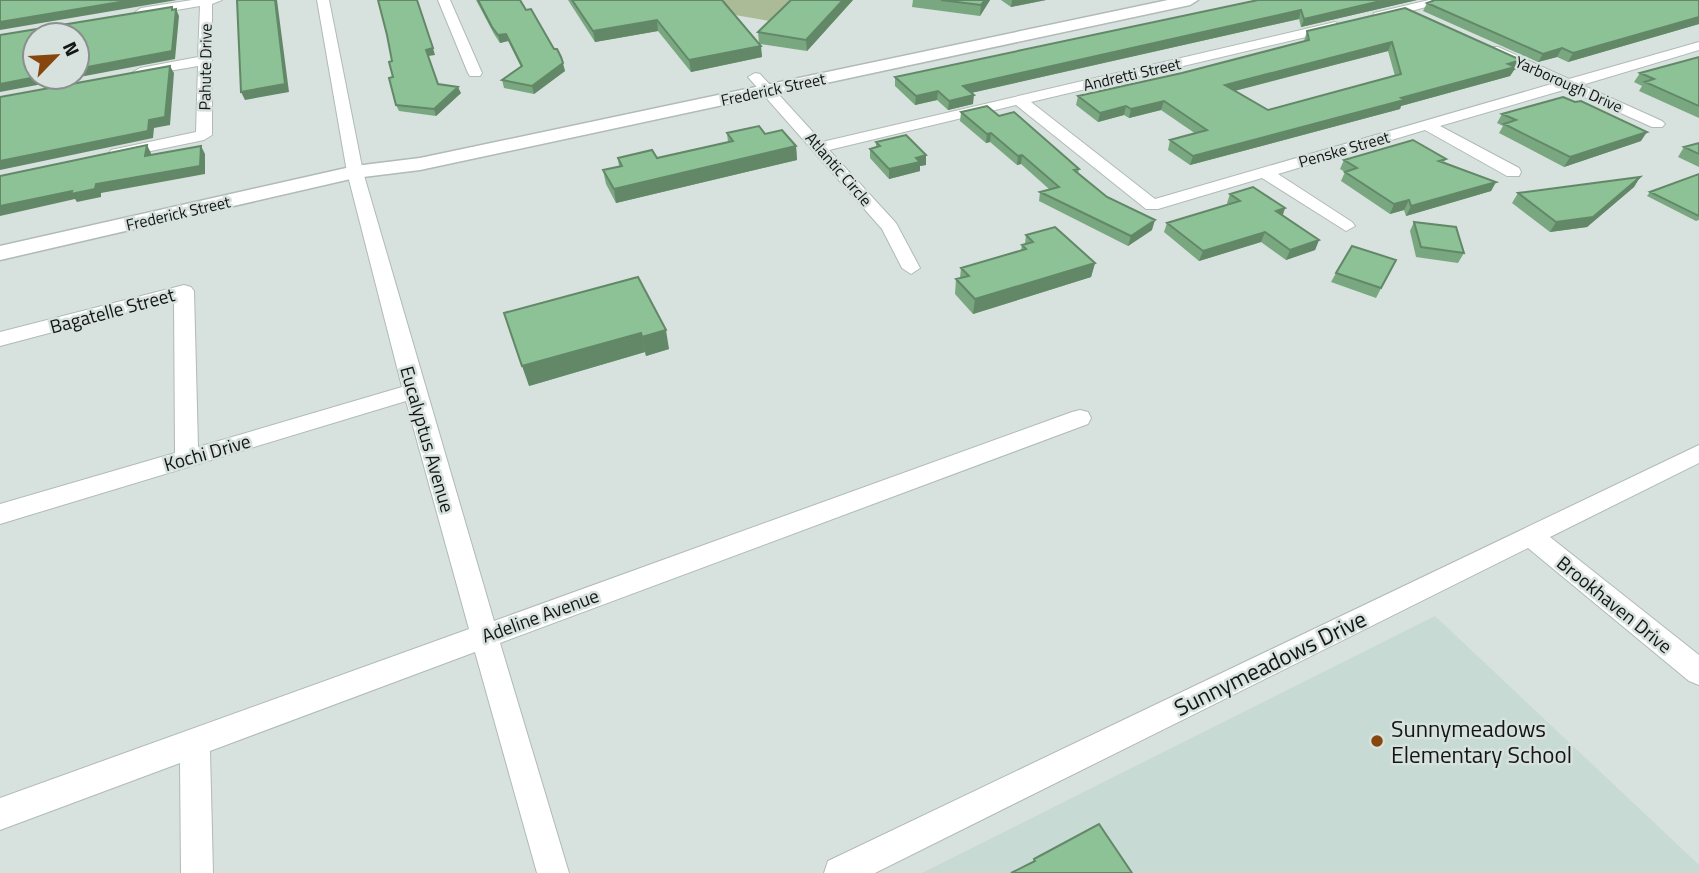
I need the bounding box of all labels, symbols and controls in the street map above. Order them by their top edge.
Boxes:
north arrow [21,21,91,91]
street label: Pahute Drive [192,23,218,111]
text: N [56,37,88,61]
street label: Yarborough Drive [1511,50,1627,118]
street label: Andretti Street [1081,51,1184,97]
street label: Frederick Street [718,66,828,112]
street label: Penske Street [1296,124,1393,173]
street label: Atlantic Circle [800,127,878,211]
street label: Frederick Street [123,189,233,237]
street label: Bagatelle Street [46,279,178,341]
street label: Eucalyptus Avenue [393,362,463,516]
street label: Kochi Drive [160,426,254,478]
street label: Brookhaven Drive [1551,548,1679,660]
street label: Adeline Avenue [477,580,603,650]
street label: Sunnymeadows Drive [1168,601,1372,725]
place label: Sunnymeadows Elementary School [1391,711,1572,772]
marker: Sunnymeadows Elementary School [1369,733,1385,749]

